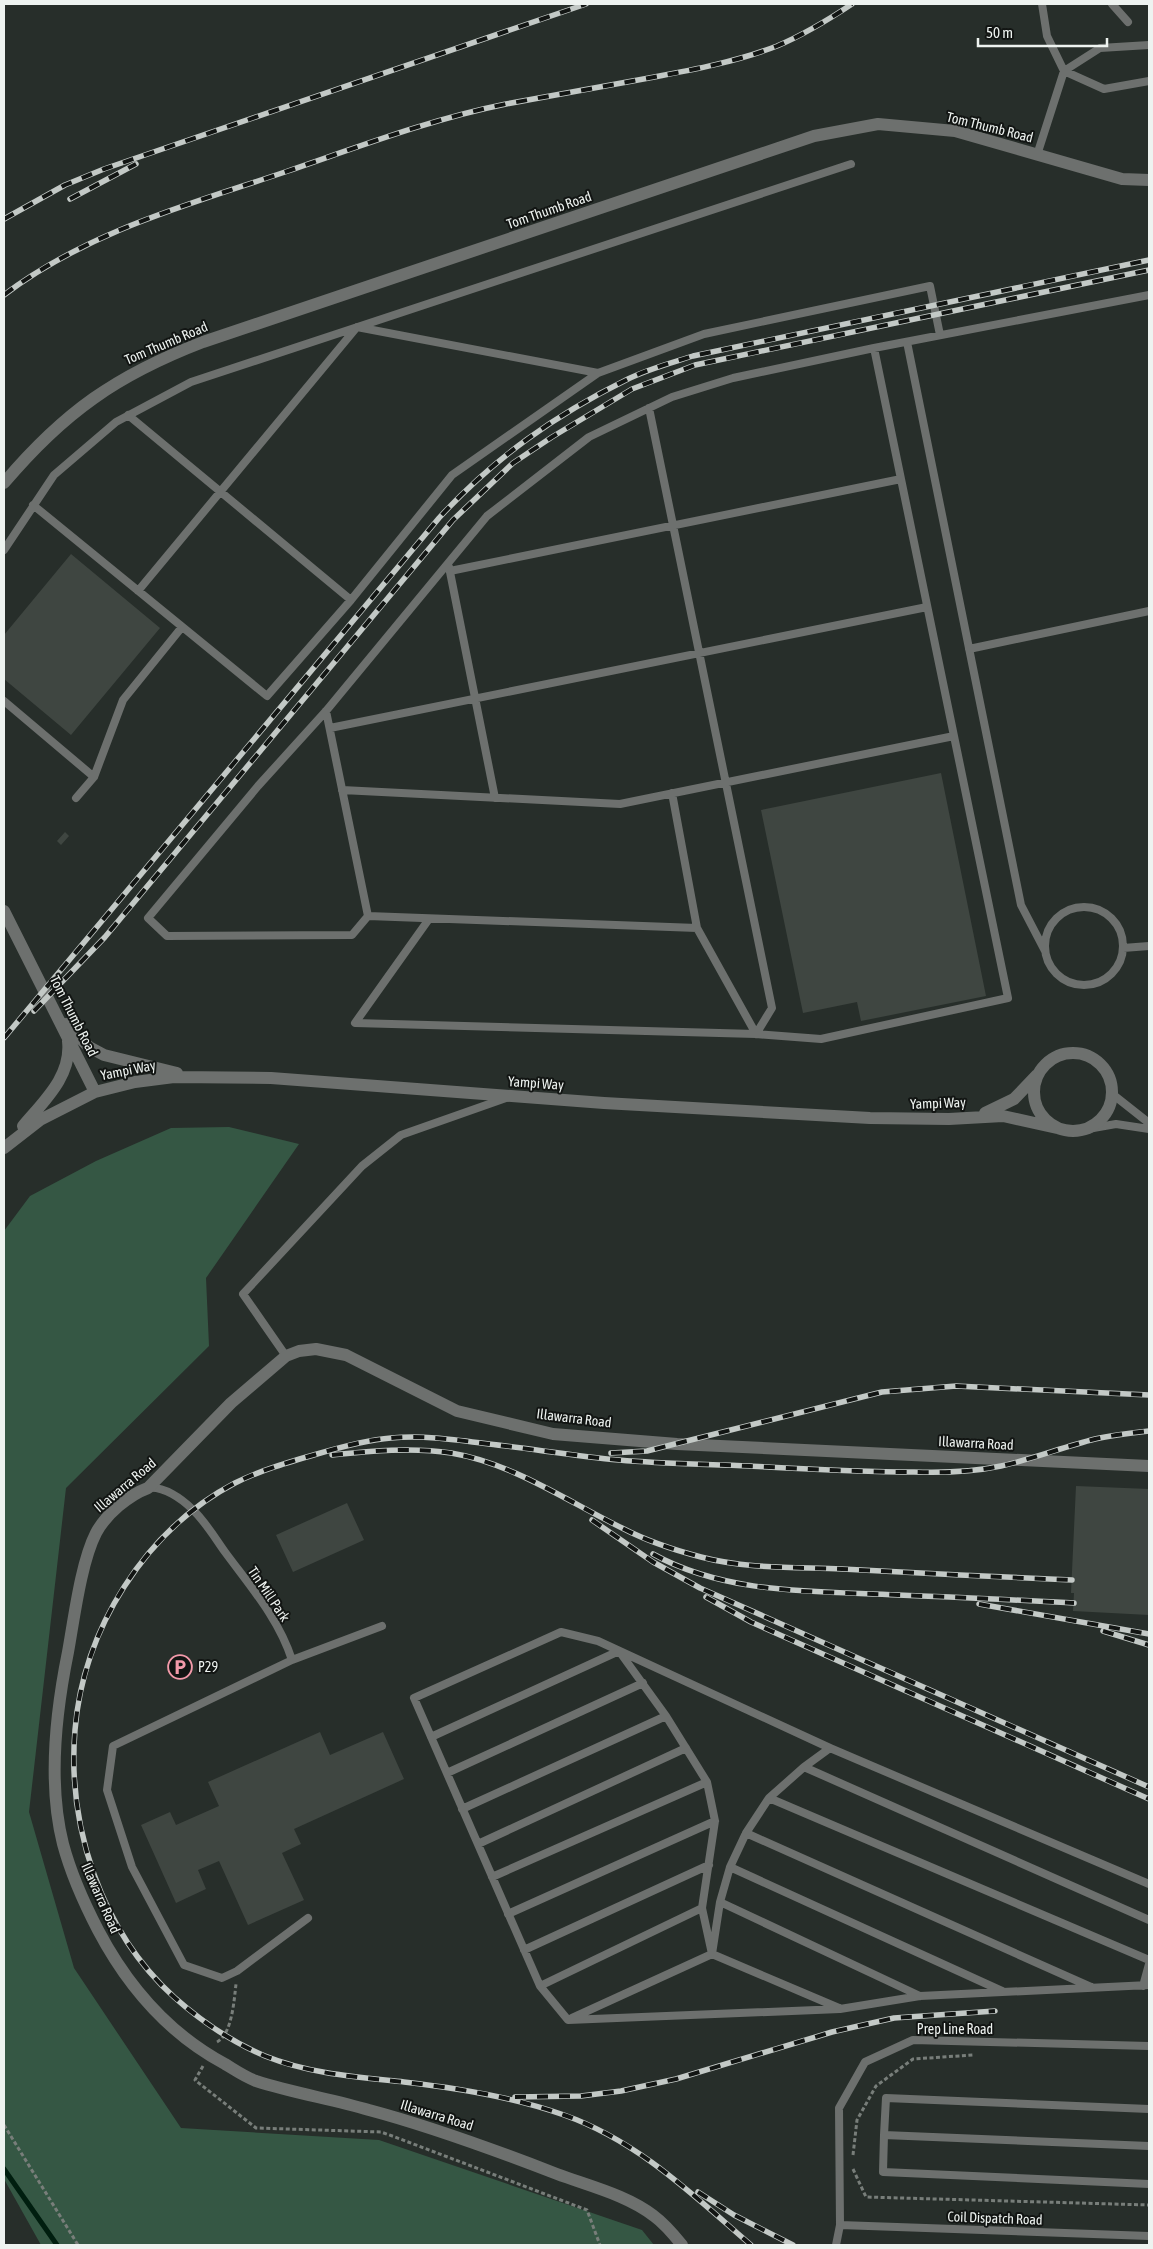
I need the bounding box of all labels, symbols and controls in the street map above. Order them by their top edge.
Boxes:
scale bar [978,15,1107,47]
text: 50 m [986,24,1013,41]
street label: Tom Thumb Road [945,109,1035,145]
street label: Tom Thumb Road [504,188,594,232]
street label: Tom Thumb Road [122,318,210,368]
street label: Tom Thumb Road [47,973,101,1059]
street label: Yampi Way [99,1057,157,1083]
street label: Yampi Way [508,1073,565,1093]
street label: Yampi Way [910,1094,966,1112]
street label: Illawarra Road [536,1405,612,1431]
street label: Illawarra Road [938,1433,1014,1453]
street label: Illawarra Road [91,1455,159,1515]
street label: Tin Mill Park [245,1563,293,1625]
parking icon: P29 [167,1654,193,1680]
place label: P29 [198,1659,218,1675]
street label: Illawarra Road [78,1860,124,1936]
street label: Prep Line Road [917,2021,993,2037]
street label: Illawarra Road [399,2096,475,2134]
street label: Coil Dispatch Road [947,2208,1043,2228]

